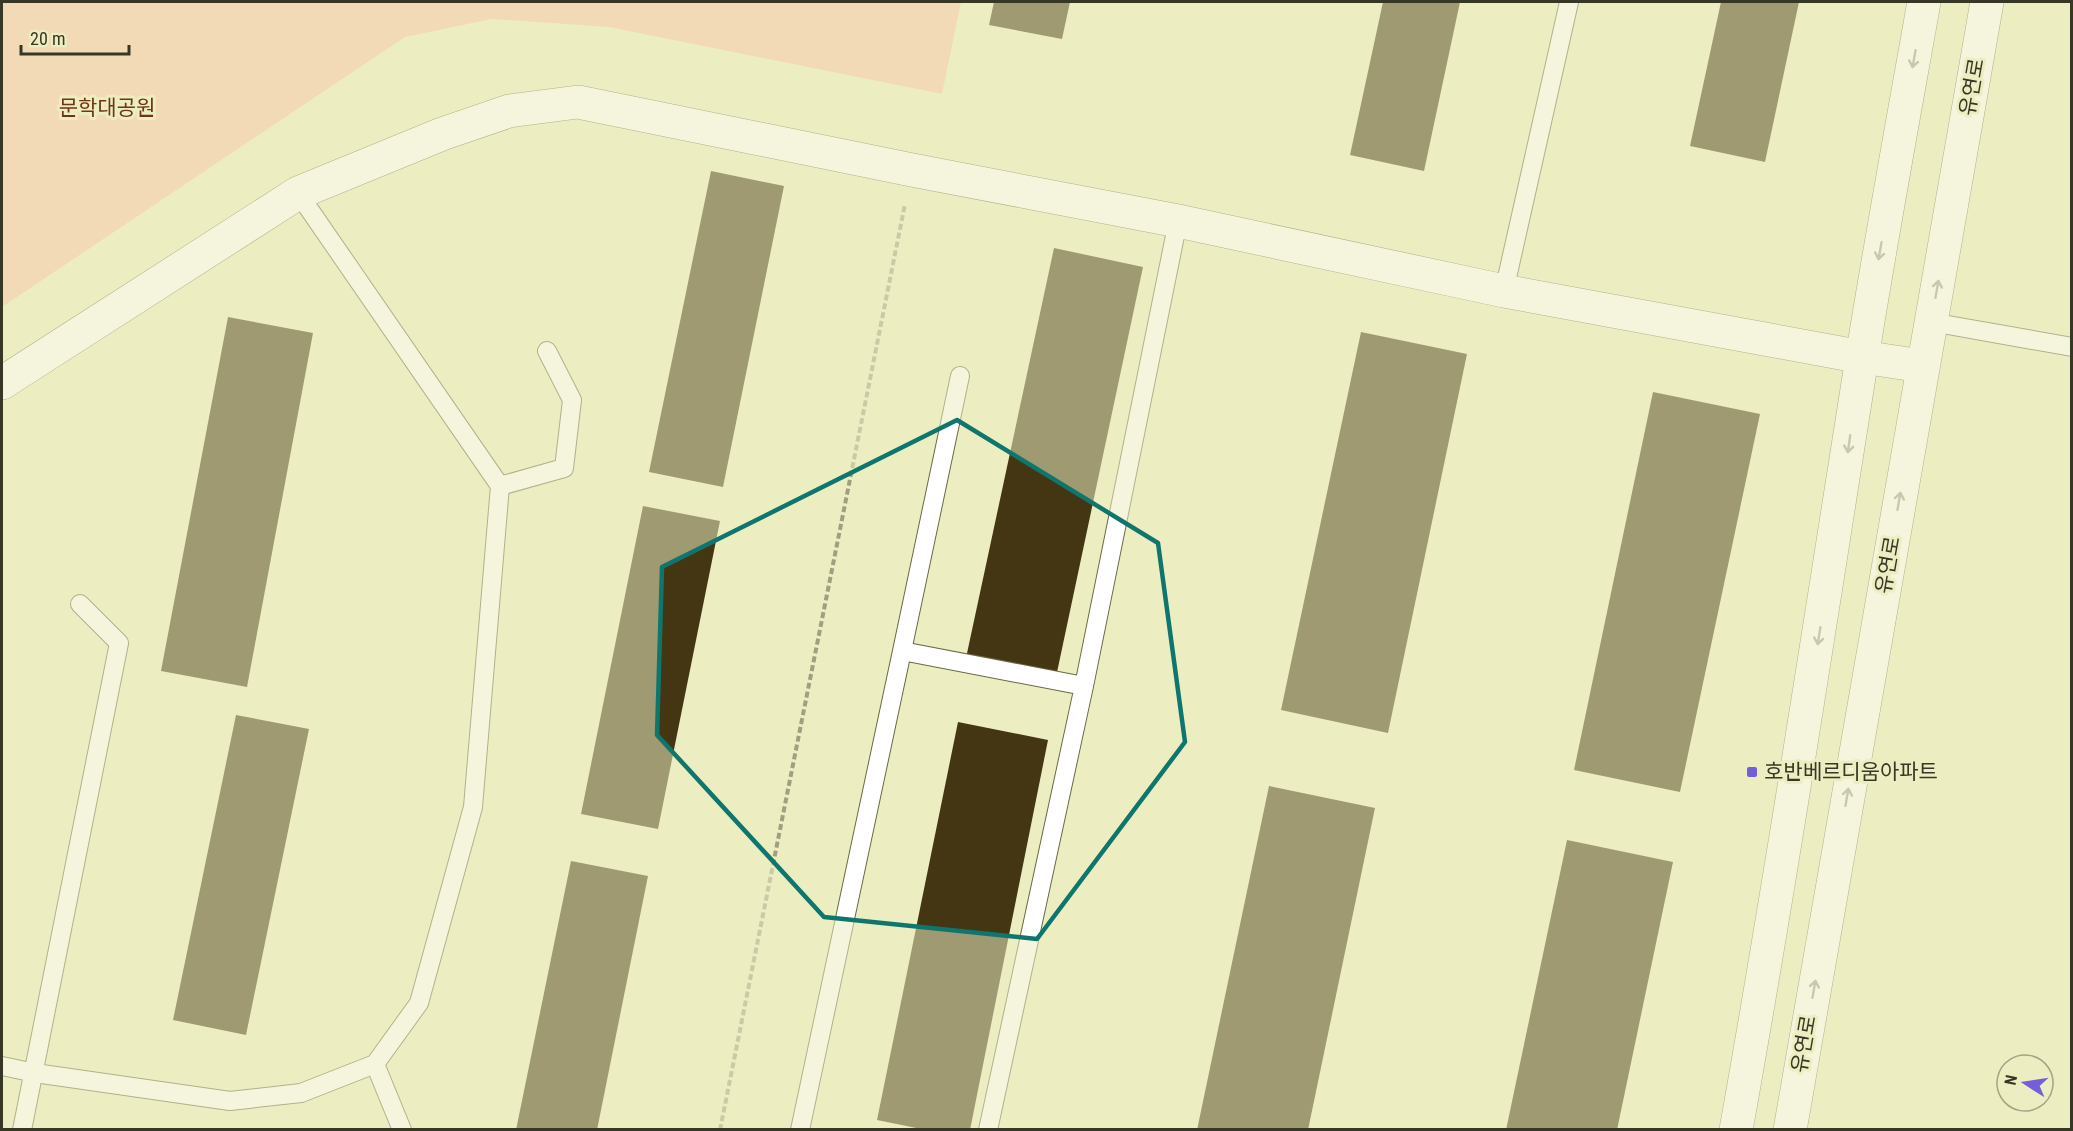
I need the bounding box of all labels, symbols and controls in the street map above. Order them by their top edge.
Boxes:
scale bar [21,18,129,56]
text: 20 m [30,28,65,49]
one-way arrow [1908,49,1919,68]
street label: 유연로 [1955,56,1989,118]
park label: 문학대공원 [59,96,155,120]
one-way arrow [1874,241,1885,261]
one-way arrow [1931,279,1942,299]
one-way arrow [1844,433,1855,453]
one-way arrow [1894,492,1905,512]
street label: 유연로 [1871,534,1905,596]
one-way arrow [1813,626,1824,646]
place label: 호반베르디움아파트 [1764,760,1938,784]
marker: 호반베르디움아파트 [1745,765,1759,779]
one-way arrow [1842,788,1853,807]
one-way arrow [1809,980,1820,999]
street label: 유연로 [1787,1013,1821,1075]
north arrow [1995,1053,2055,1113]
text: N [2001,1073,2021,1087]

